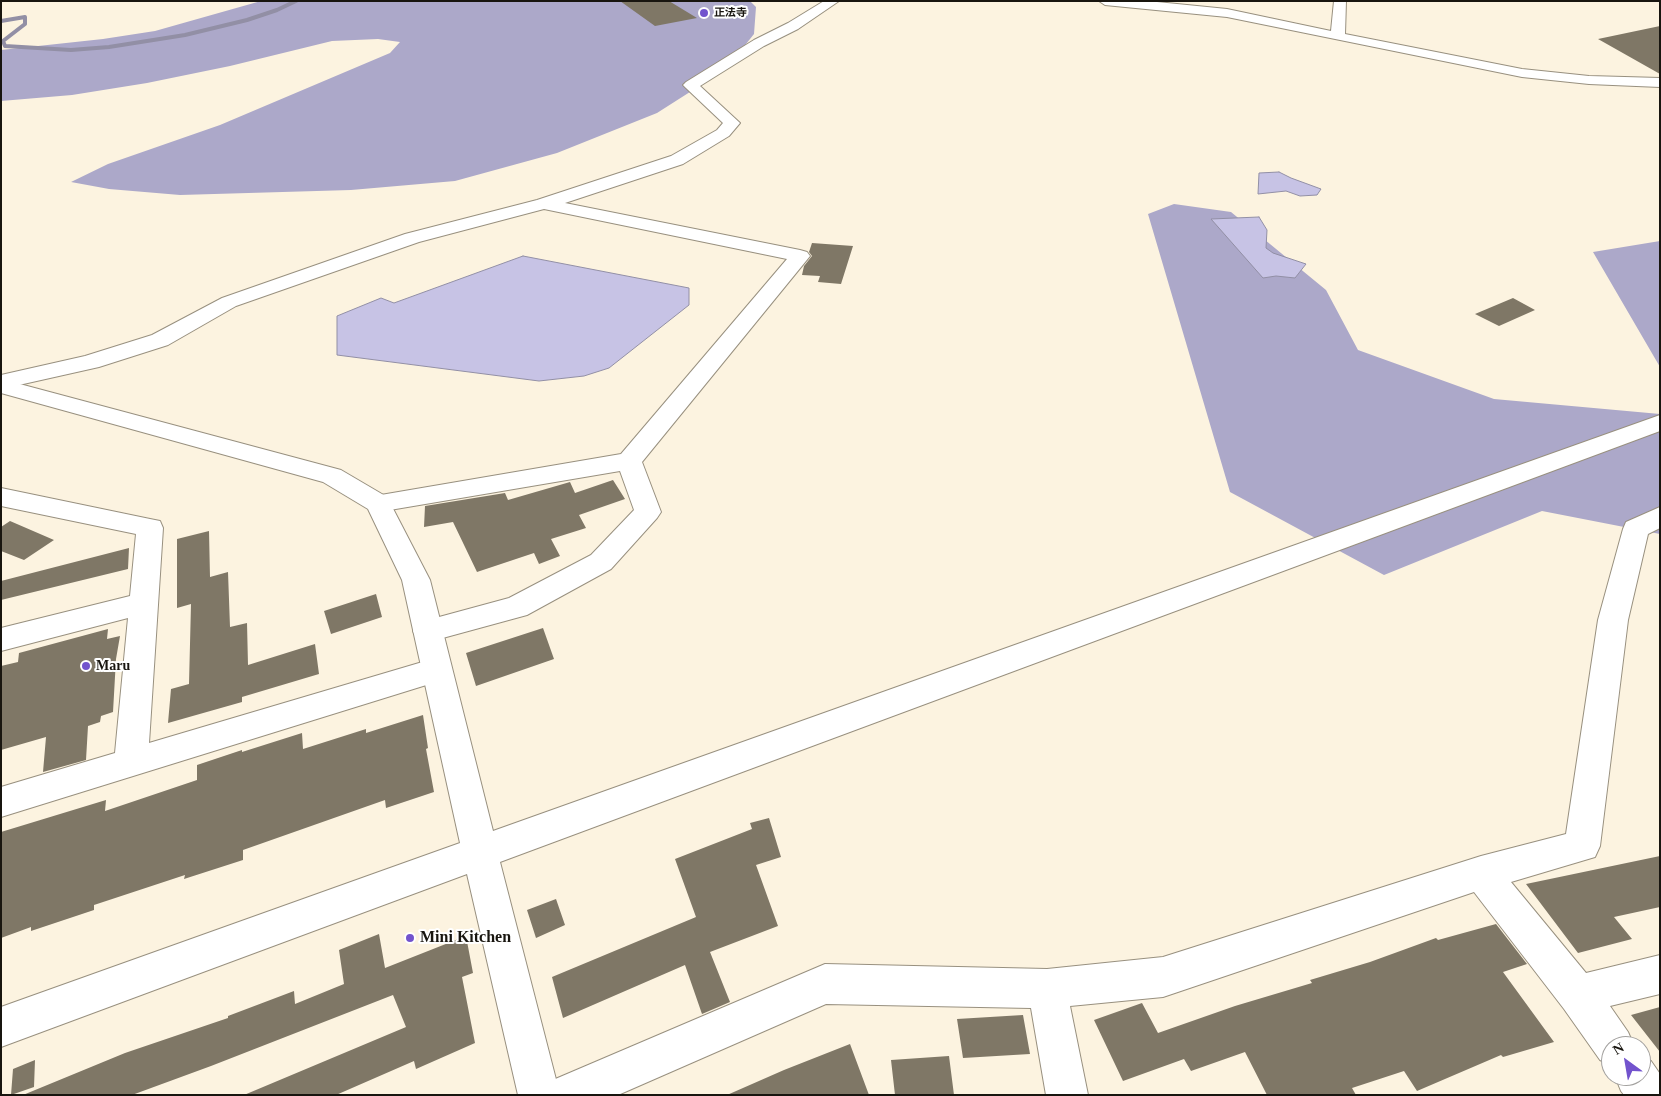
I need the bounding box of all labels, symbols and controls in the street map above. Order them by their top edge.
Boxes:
place label: 正法寺 [714,6,747,20]
marker: 正法寺 [698,7,710,19]
place label: Maru [96,658,130,674]
marker: Maru [80,660,92,672]
place label: Mini Kitchen [420,928,511,948]
marker: Mini Kitchen [404,932,416,944]
north arrow [1601,1036,1651,1086]
text: N [1610,1040,1627,1058]

